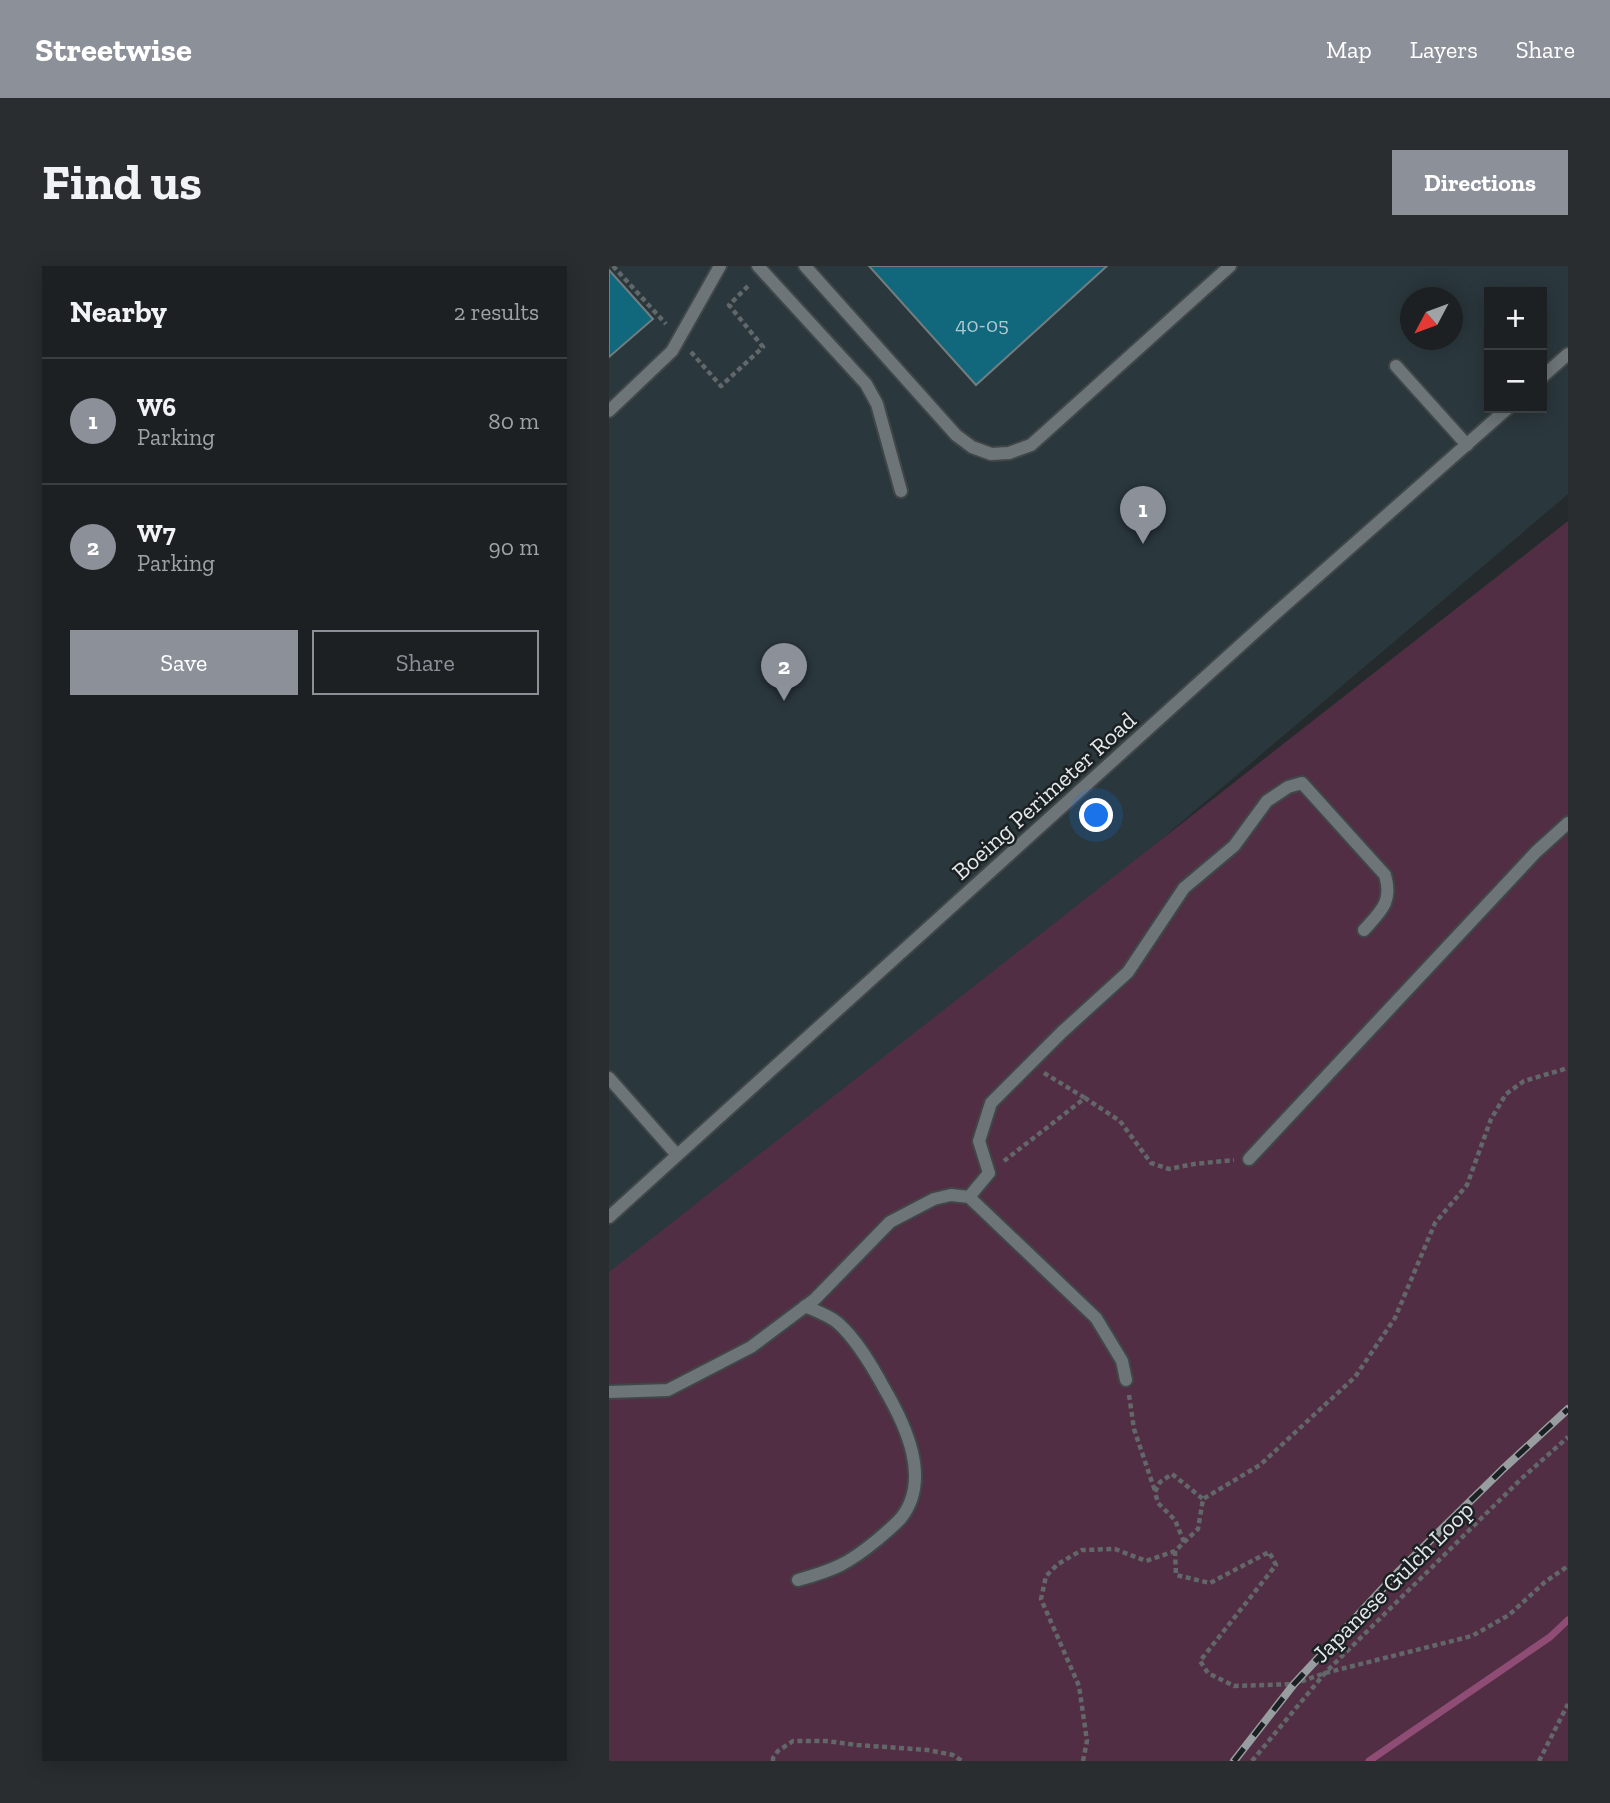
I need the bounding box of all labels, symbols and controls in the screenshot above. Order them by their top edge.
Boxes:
text: Streetwise [35,30,192,69]
text: Map [1326,35,1372,64]
text: Layers [1410,35,1478,64]
text: Share [1516,35,1575,64]
button: Directions [1392,150,1568,215]
text: Find us [42,153,202,212]
north arrow [1400,287,1463,350]
map controls [1484,287,1547,413]
button: + [1484,287,1547,350]
text: Nearby [70,294,167,330]
text: 2 results [454,298,539,326]
house number: 40-05 [955,312,1009,337]
button: − [1484,350,1547,413]
text: W6 [137,391,176,423]
text: 1 [88,407,98,435]
text: 80 m [488,407,539,435]
text: Parking [137,423,215,451]
pin: 1 [1120,486,1166,544]
text: W7 [137,517,176,549]
text: 2 [87,533,99,561]
text: 90 m [488,533,539,561]
text: Parking [137,549,215,577]
button: Save [70,630,298,695]
button: Share [312,630,539,695]
pin: 2 [761,643,807,701]
street label: Boeing Perimeter Road [946,705,1142,886]
your location [1079,798,1113,832]
street label: Japanese Gulch Loop [1306,1495,1479,1668]

